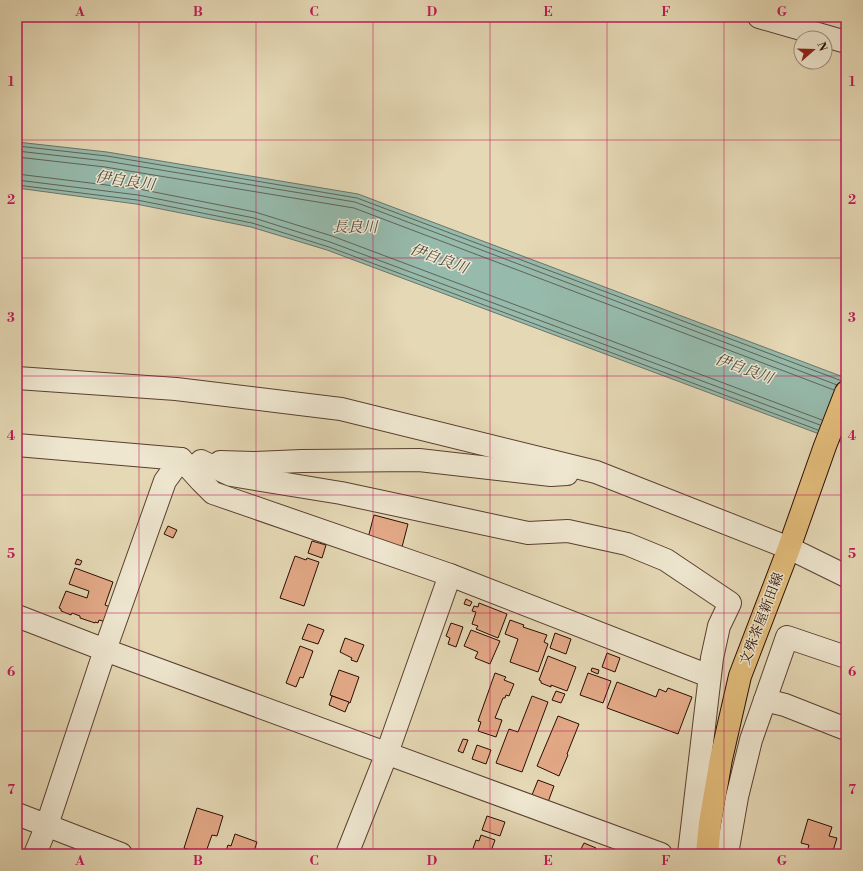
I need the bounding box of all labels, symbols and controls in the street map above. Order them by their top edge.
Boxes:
text: A [74,4,85,20]
text: B [193,4,203,20]
text: C [309,4,319,20]
text: D [427,4,437,20]
text: E [543,4,553,20]
text: F [661,4,671,20]
text: G [777,4,788,20]
north arrow [793,30,833,70]
text: N [813,40,830,54]
text: 1 [8,74,15,90]
text: 1 [849,74,856,90]
water label: 伊自良川 [94,167,158,195]
text: 2 [7,192,15,208]
text: 2 [848,192,856,208]
water label: 長良川 [332,218,379,237]
water label: 伊自良川 [408,240,472,279]
text: 3 [7,310,15,326]
text: 3 [848,310,856,326]
water label: 伊自良川 [713,350,777,389]
text: 4 [7,428,16,444]
text: 4 [848,428,857,444]
text: 5 [7,546,15,562]
text: 5 [848,546,856,562]
street label: 文殊茶屋新田線 [736,570,788,668]
text: 6 [7,664,15,680]
text: 6 [848,664,856,680]
text: 7 [7,782,15,798]
text: 7 [848,782,856,798]
text: A [74,853,85,869]
text: B [193,853,203,869]
text: C [309,853,319,869]
text: D [427,853,437,869]
text: E [543,853,553,869]
text: F [661,853,671,869]
text: G [777,853,788,869]

